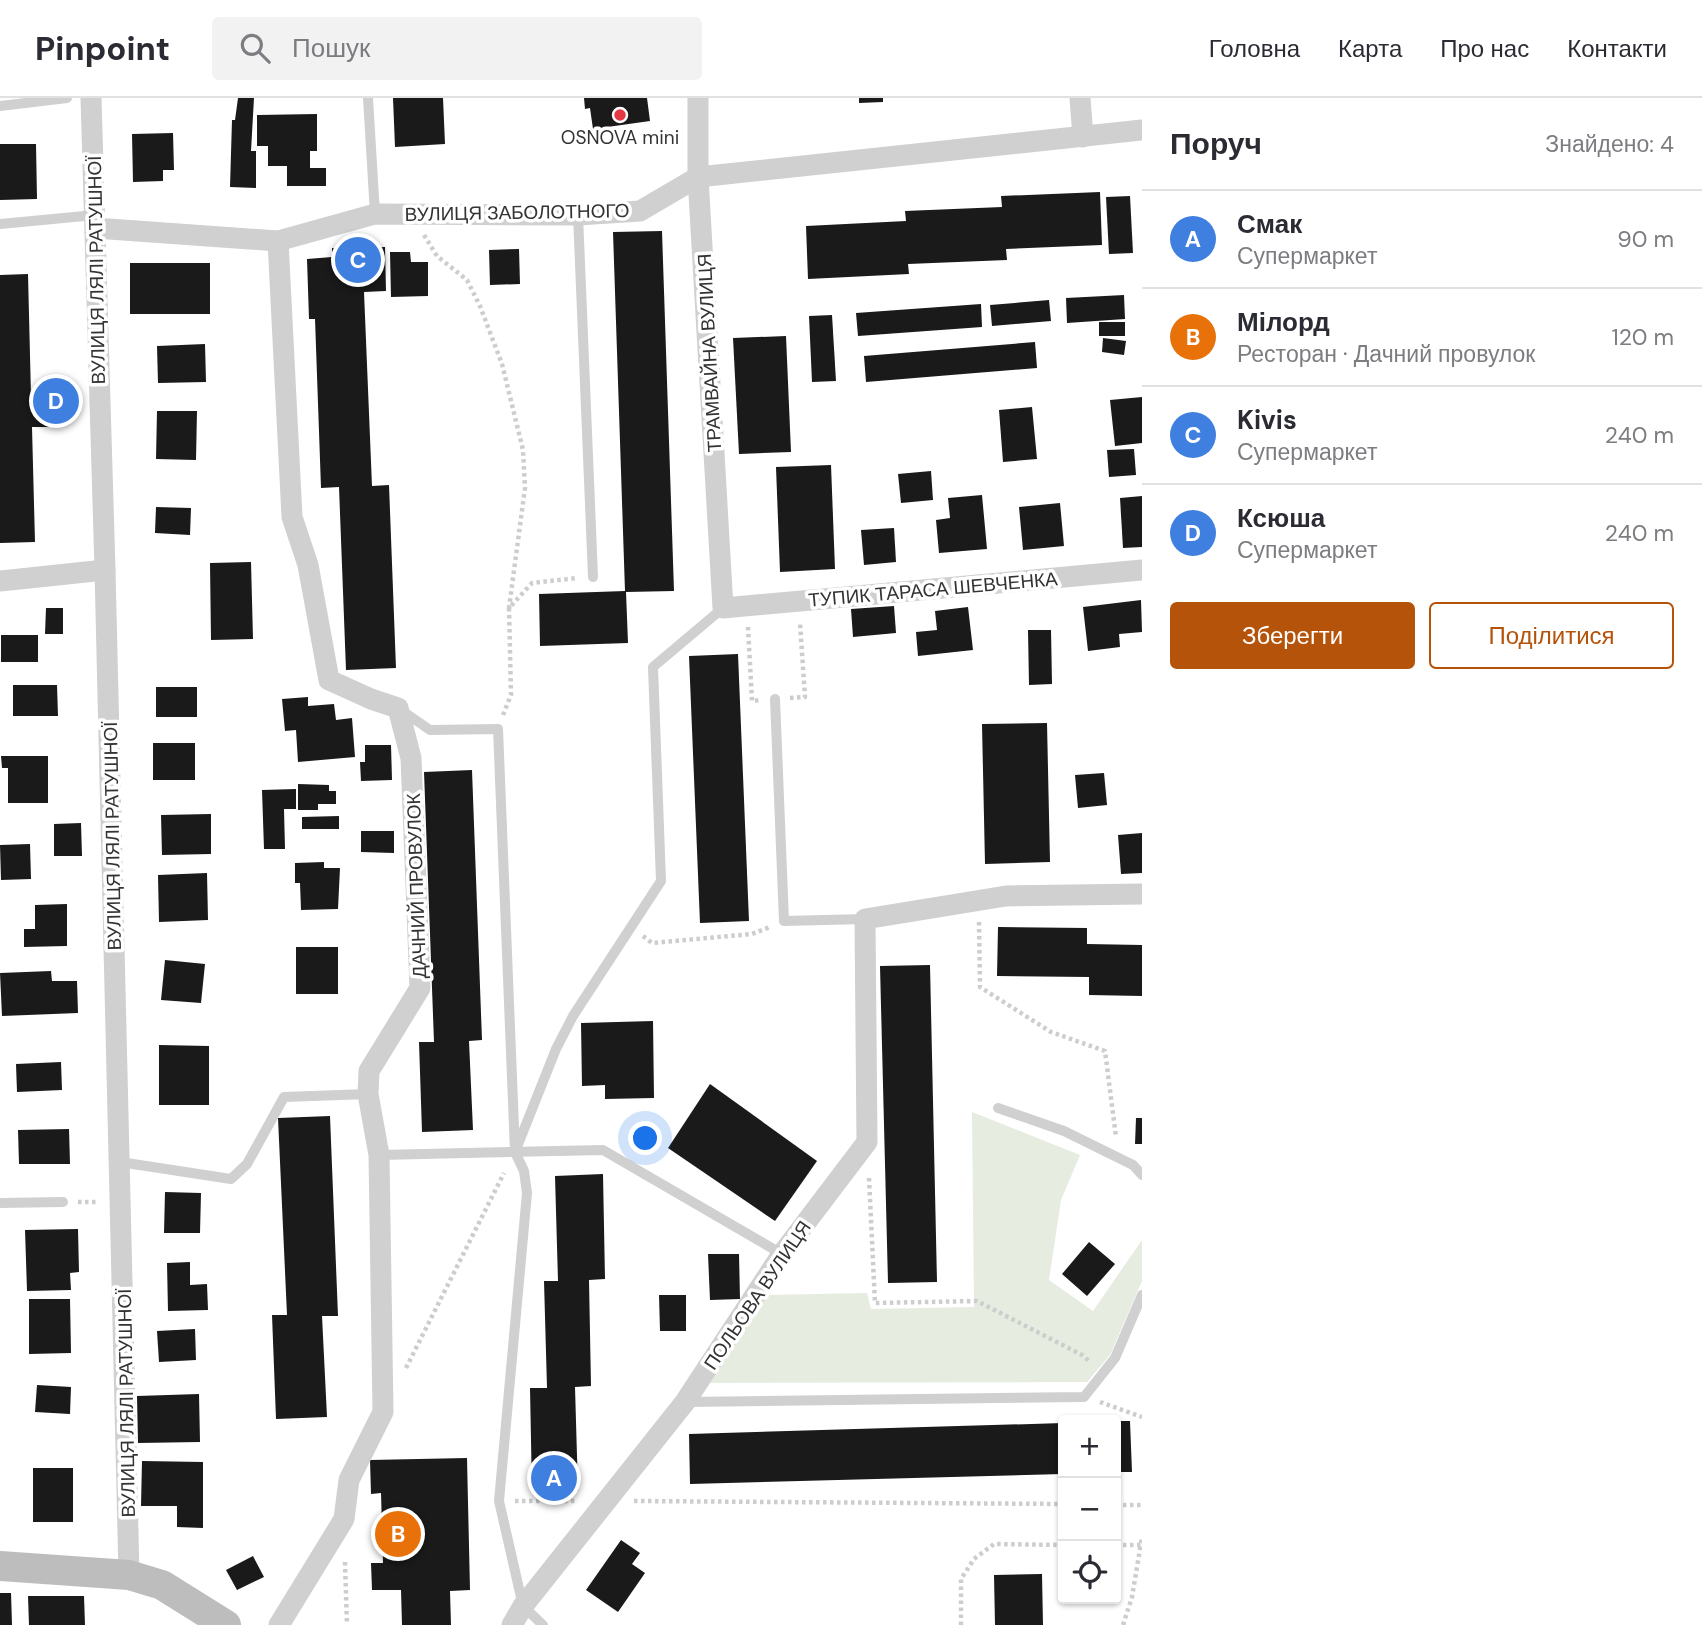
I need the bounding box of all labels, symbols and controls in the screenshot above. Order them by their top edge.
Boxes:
search box [212,17,702,80]
text: Pinpoint [35,27,170,70]
icon: search [236,29,274,67]
text: Пошук [292,31,371,65]
text: Головна [1209,33,1300,64]
text: Карта [1338,33,1402,64]
text: Про нас [1440,33,1529,64]
text: Контакти [1567,33,1667,64]
marker: OSNOVA mini [612,107,628,123]
text: Поруч [1170,124,1262,163]
place label: OSNOVA mini [561,125,679,150]
text: Знайдено: 4 [1545,129,1674,159]
street label: ВУЛИЦЯ ЛЯЛІ РАТУШНОЇ [82,155,111,385]
street label: ВУЛИЦЯ ЗАБОЛОТНОГО [404,198,630,227]
text: Смак [1237,207,1302,241]
text: A [1185,224,1201,254]
text: 90 m [1617,224,1674,254]
pin: C [335,234,381,286]
text: Супермаркет [1237,241,1377,271]
street label: ТРАМВАЙНА ВУЛИЦЯ [692,253,727,453]
text: Мілорд [1237,305,1330,339]
text: B [1186,322,1200,352]
text: 120 m [1611,322,1674,352]
text: Ресторан · Дачний провулок [1237,339,1535,369]
pin: D [33,375,79,427]
text: Kivis [1237,403,1297,437]
text: C [1185,420,1201,450]
text: 240 m [1605,420,1674,450]
text: Супермаркет [1237,437,1377,467]
text: Ксюша [1237,501,1325,535]
text: D [1185,518,1201,548]
text: 240 m [1605,518,1674,548]
text: Супермаркет [1237,535,1377,565]
street label: ТУПИК ТАРАСА ШЕВЧЕНКА [807,566,1059,613]
button: Зберегти [1170,602,1415,669]
button: Поділитися [1429,602,1674,669]
street label: ВУЛИЦЯ ЛЯЛІ РАТУШНОЇ [98,721,127,951]
street label: ДАЧНИЙ ПРОВУЛОК [401,793,432,979]
your location [628,1121,662,1155]
street label: ПОЛЬОВА ВУЛИЦЯ [698,1216,817,1375]
street label: ВУЛИЦЯ ЛЯЛІ РАТУШНОЇ [112,1288,141,1518]
map controls [1058,1415,1121,1604]
button: + [1058,1415,1121,1478]
pin: A [531,1452,577,1504]
button: − [1058,1478,1121,1541]
pin: B [375,1508,421,1560]
button: locate [1058,1541,1121,1604]

